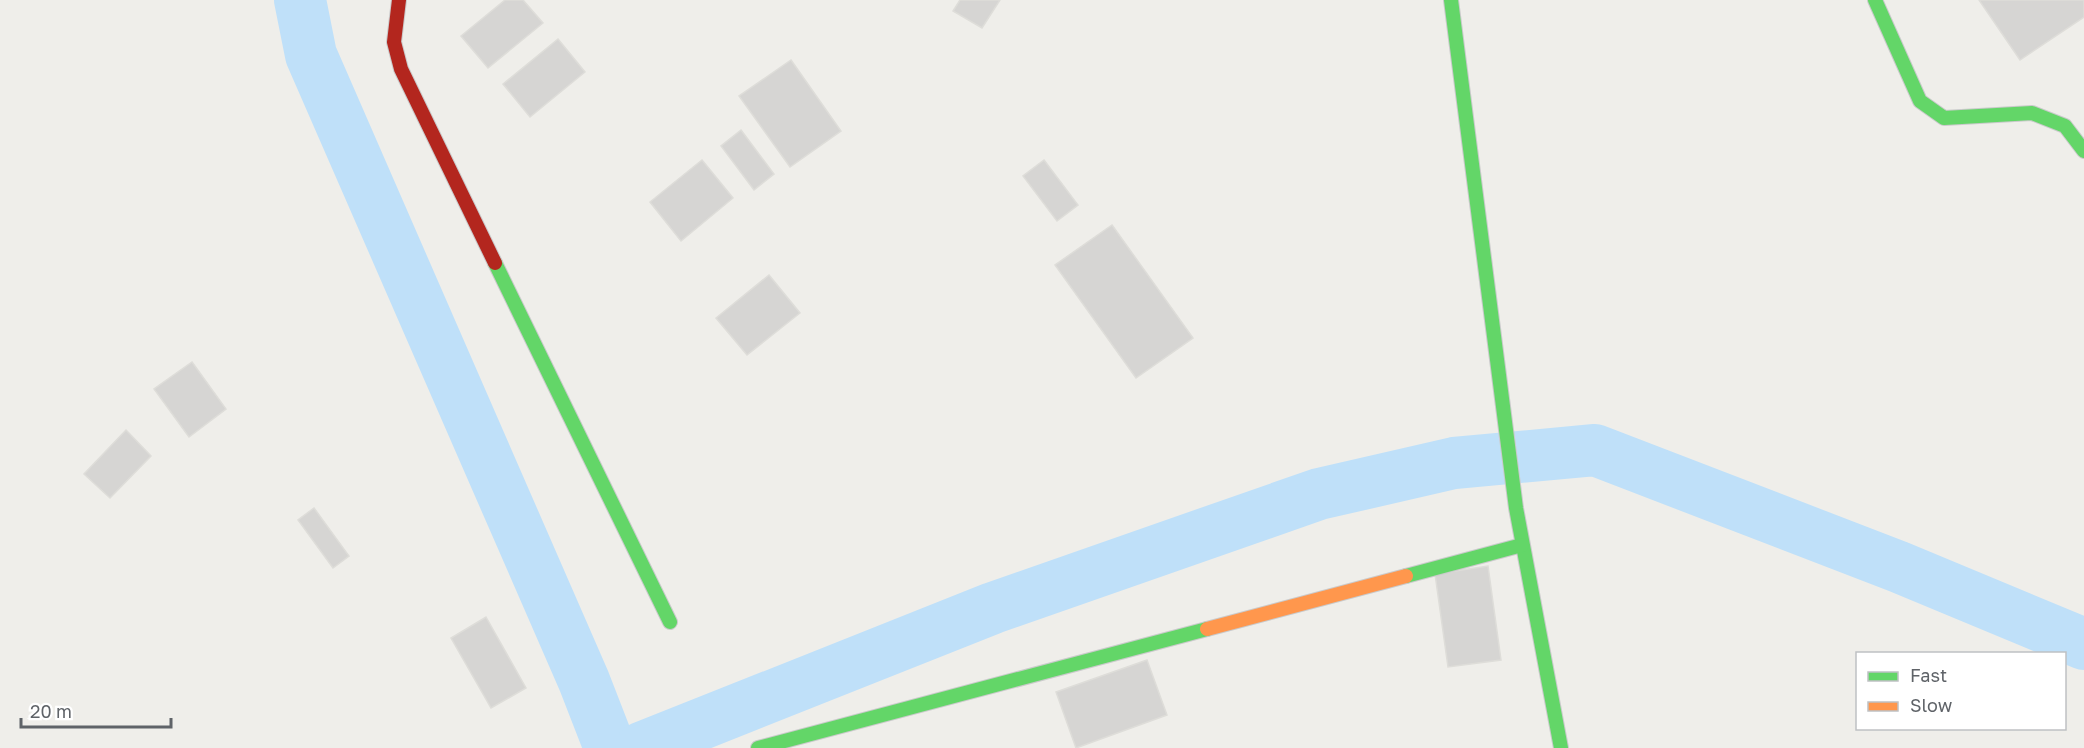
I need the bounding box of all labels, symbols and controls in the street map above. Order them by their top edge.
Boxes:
legend [1856,652,2066,730]
text: Fast [1910,664,1947,686]
scale bar [21,691,171,729]
text: Slow [1910,694,1953,716]
text: 20 m [30,700,72,722]

